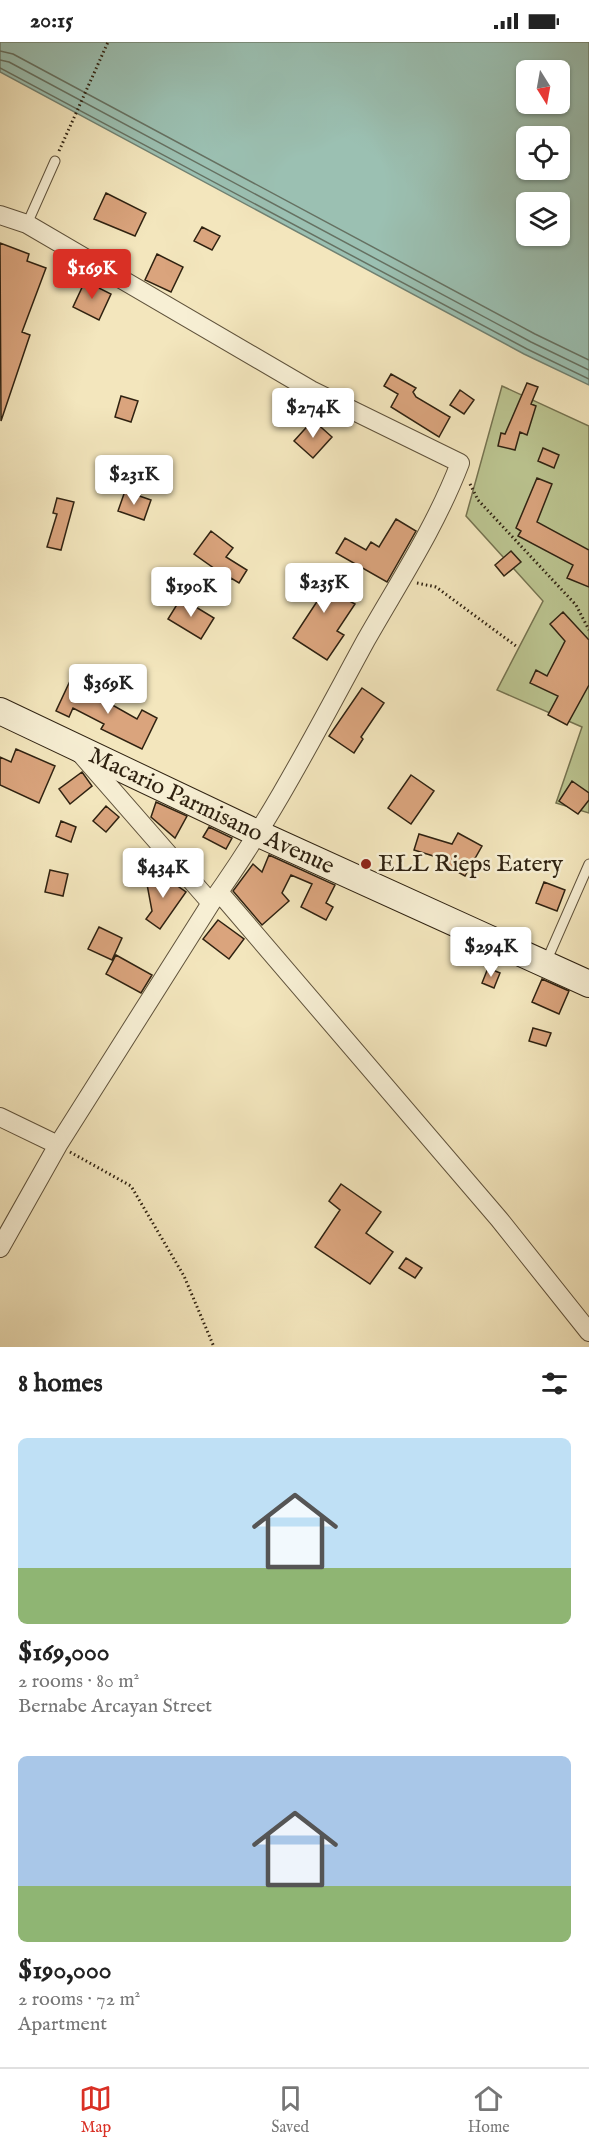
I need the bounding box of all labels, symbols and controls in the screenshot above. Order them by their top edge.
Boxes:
text: 20:15 [30,7,73,35]
north arrow [516,60,570,114]
map controls [516,60,570,246]
button: locate [516,126,570,180]
button: layers [516,192,570,246]
pin: $169K [50,249,134,300]
text: $169K [67,256,117,281]
pin: $274K [271,388,355,439]
text: $274K [286,395,340,420]
pin: $231K [92,455,176,506]
text: $231K [109,462,159,487]
pin: $235K [282,563,366,614]
pin: $190K [149,567,233,618]
text: $235K [299,570,349,595]
text: $190K [165,574,217,599]
pin: $369K [66,664,150,715]
text: $369K [83,671,133,696]
street label: Macario Parmisano Avenue [84,740,339,882]
pin: $434K [121,848,205,899]
place label: ELL Rieps Eatery [378,849,563,880]
text: $434K [137,855,189,880]
marker: ELL Rieps Eatery [359,857,373,871]
pin: $294K [449,927,533,978]
text: $294K [464,934,518,959]
text: 8 homes [18,1367,103,1400]
icon: filters [538,1367,571,1400]
icon: home [241,1477,349,1585]
text: $169,000 [18,1636,110,1669]
text: 2 rooms · 80 m² [18,1669,139,1694]
text: Bernabe Arcayan Street [18,1694,212,1719]
icon: home [241,1795,349,1903]
text: $190,000 [18,1954,111,1987]
text: 2 rooms · 72 m² [18,1987,140,2012]
text: Apartment [18,2012,107,2037]
tab: Map [79,2082,112,2138]
tab: Saved [271,2082,309,2138]
tab: Home [468,2082,510,2138]

